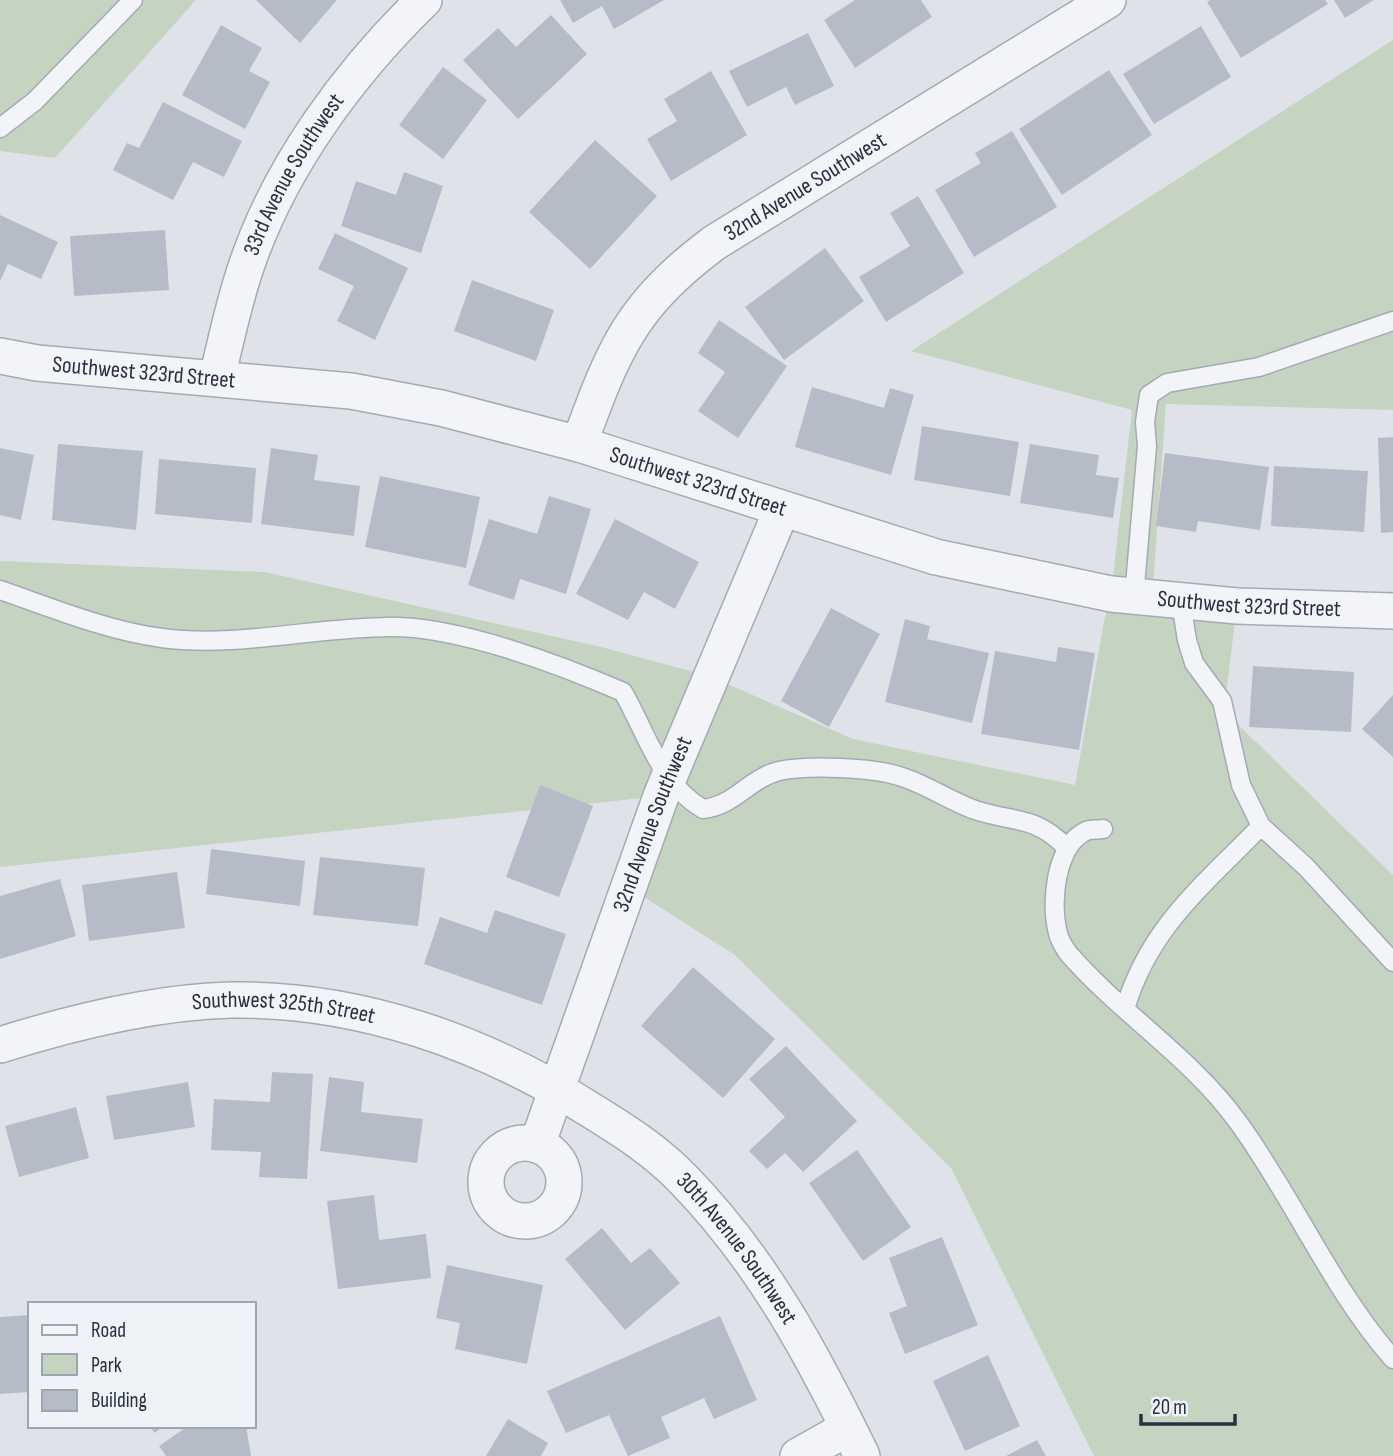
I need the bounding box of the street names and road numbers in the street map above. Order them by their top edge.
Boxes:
street label: 33rd Avenue Southwest [237,88,350,259]
street label: 32nd Avenue Southwest [719,126,891,247]
street label: Southwest 323rd Street [51,350,237,395]
street label: Southwest 323rd Street [606,441,790,523]
street label: Southwest 323rd Street [1156,584,1341,623]
street label: 32nd Avenue Southwest [607,732,699,916]
street label: Southwest 325th Street [191,986,378,1030]
street label: 30th Avenue Southwest [670,1167,803,1329]

